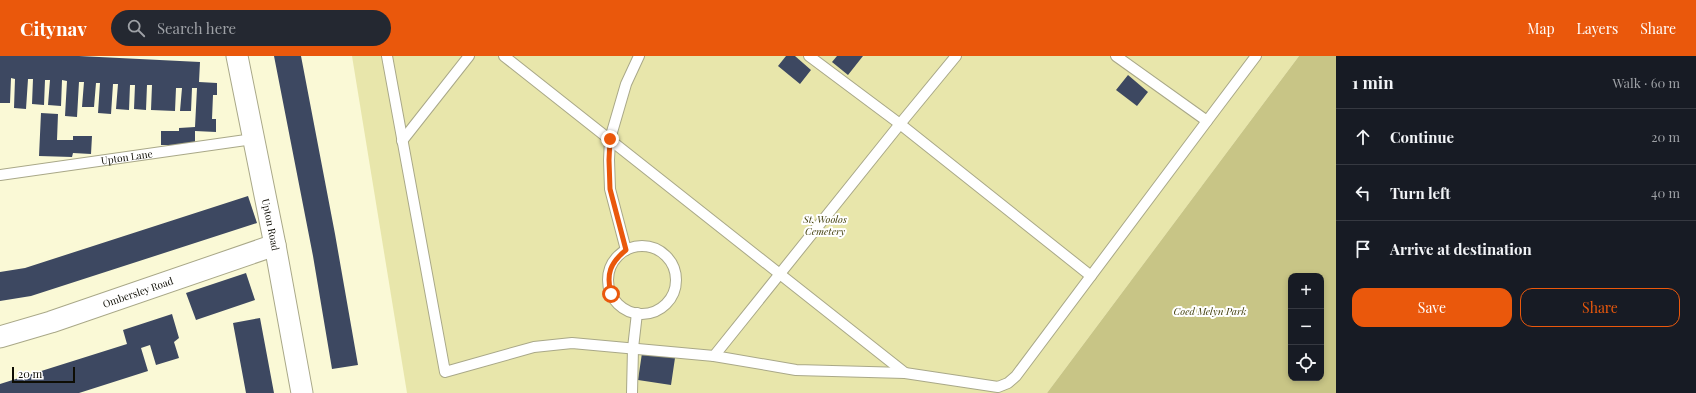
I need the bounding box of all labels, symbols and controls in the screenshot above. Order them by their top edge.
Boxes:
search box [111,10,391,46]
text: Citynav [20,15,87,41]
icon: search [125,17,147,39]
text: Search here [157,18,236,38]
text: Map [1527,19,1555,38]
text: Layers [1577,19,1618,38]
text: Share [1640,19,1676,38]
text: 1 min [1352,71,1394,93]
text: Walk · 60 m [1612,74,1680,91]
icon: ahead [1352,126,1374,148]
text: Continue [1390,127,1454,147]
text: 20 m [1651,128,1680,145]
route end [601,130,619,148]
street label: Upton Lane [100,146,153,168]
icon: left [1352,182,1374,204]
text: Turn left [1390,183,1451,203]
text: 40 m [1651,184,1680,201]
street label: Upton Road [259,197,283,252]
park label: St. Woolos Cemetery [802,212,847,238]
icon: arrive [1352,238,1374,260]
text: Arrive at destination [1390,239,1532,259]
street label: Ombersley Road [101,273,175,311]
map controls [1288,273,1324,381]
button: + [1288,273,1324,309]
route start [602,285,620,303]
button: Save [1352,288,1512,327]
button: Share [1520,288,1680,327]
park label: Coed Melyn Park [1174,304,1246,318]
button: − [1288,309,1324,345]
button: locate [1288,345,1324,381]
scale bar [12,365,75,384]
text: 20 m [18,366,42,381]

